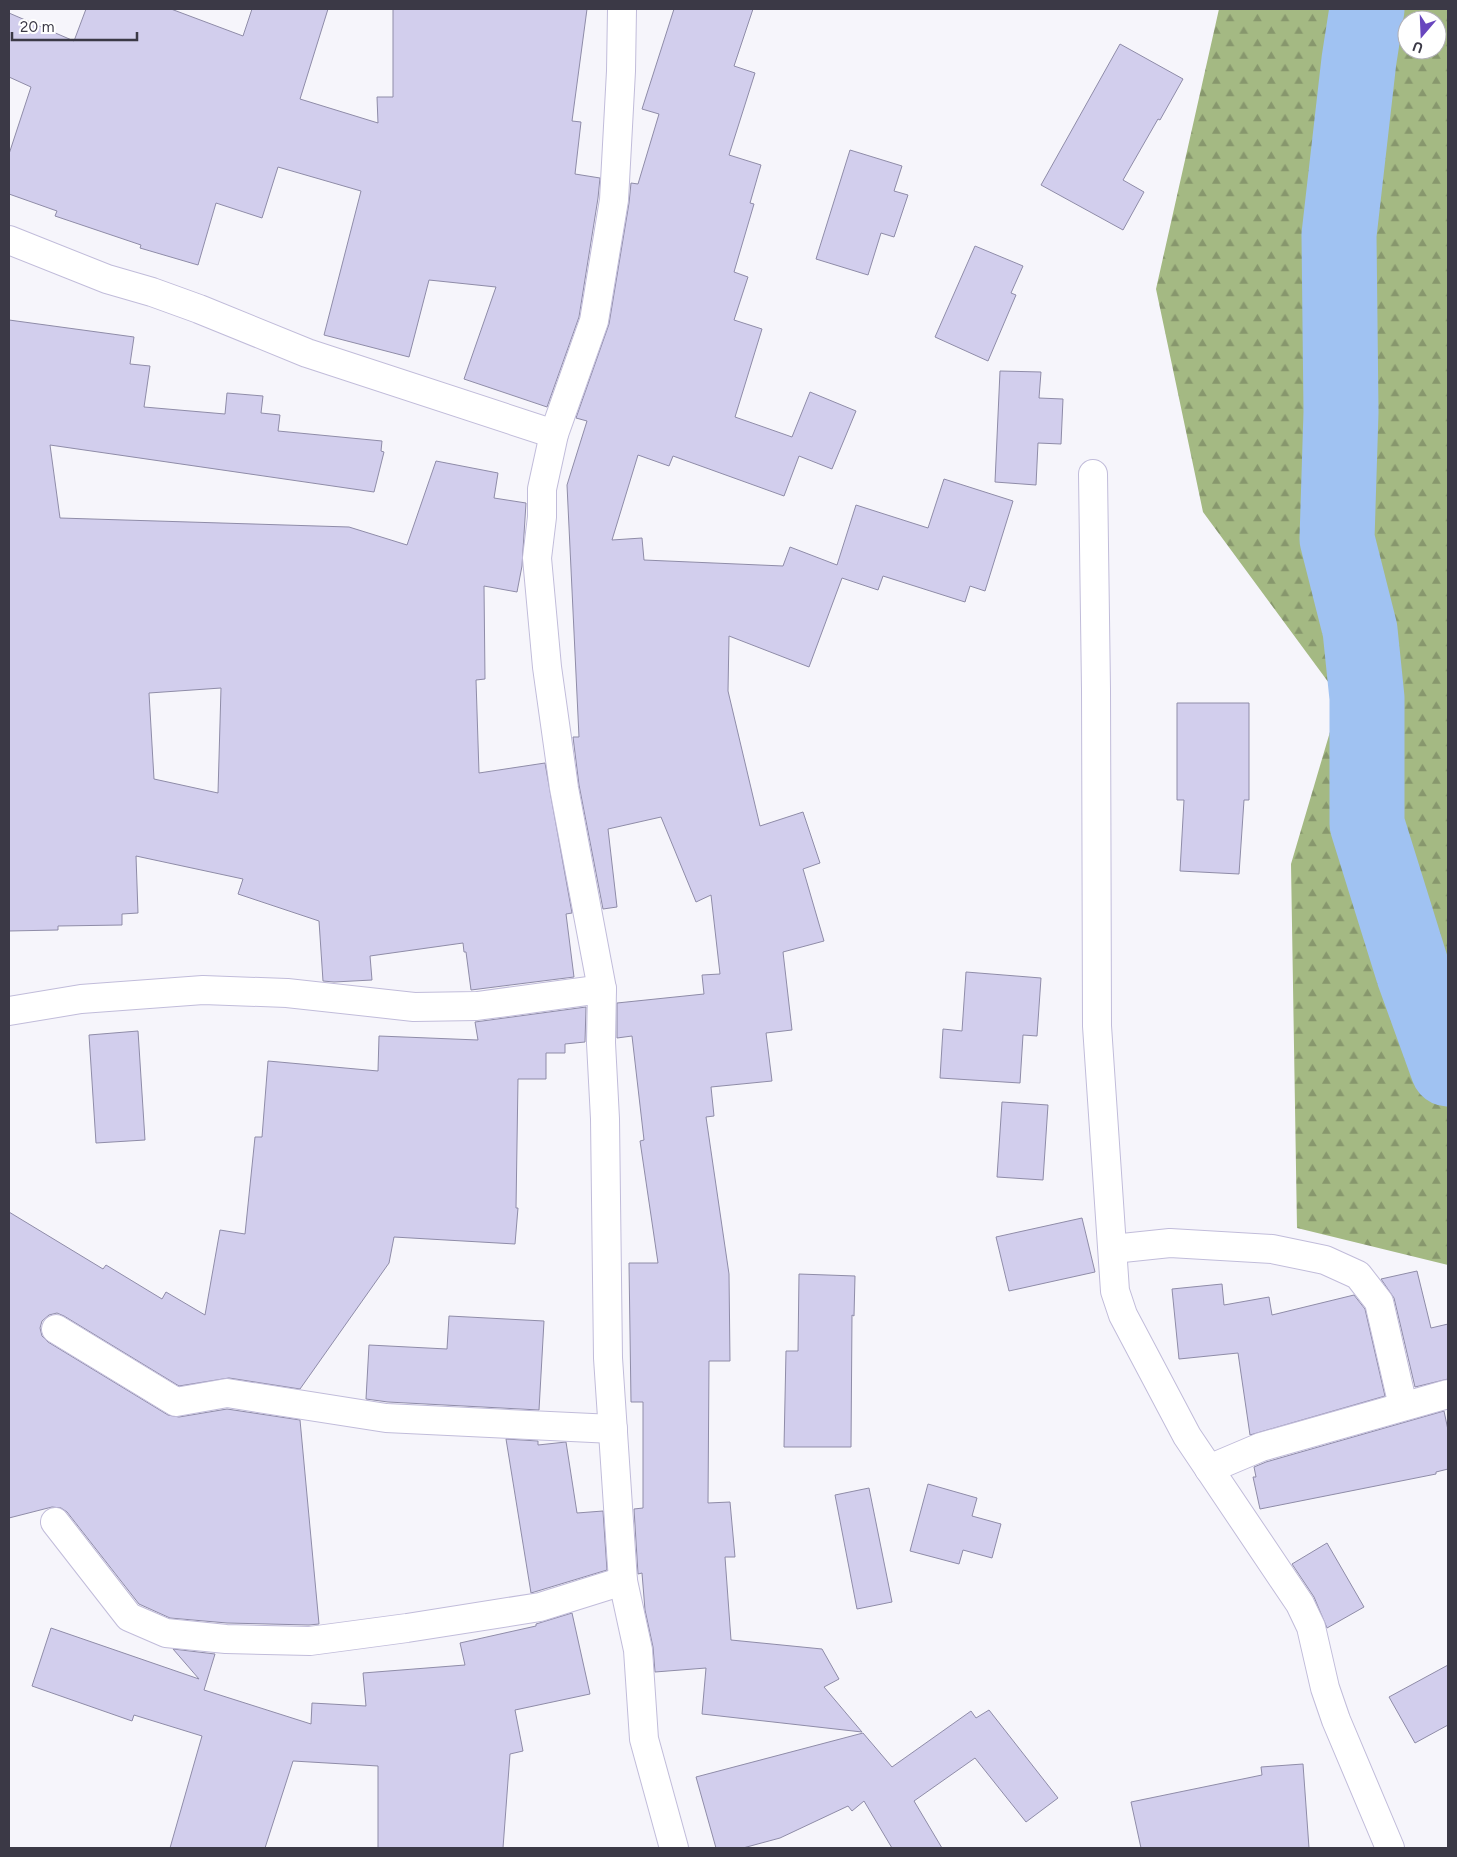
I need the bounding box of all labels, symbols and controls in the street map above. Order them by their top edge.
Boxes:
scale bar [12,10,138,42]
north arrow [1397,10,1447,60]
text: 20 m [20,18,54,36]
text: U [1411,37,1425,56]

